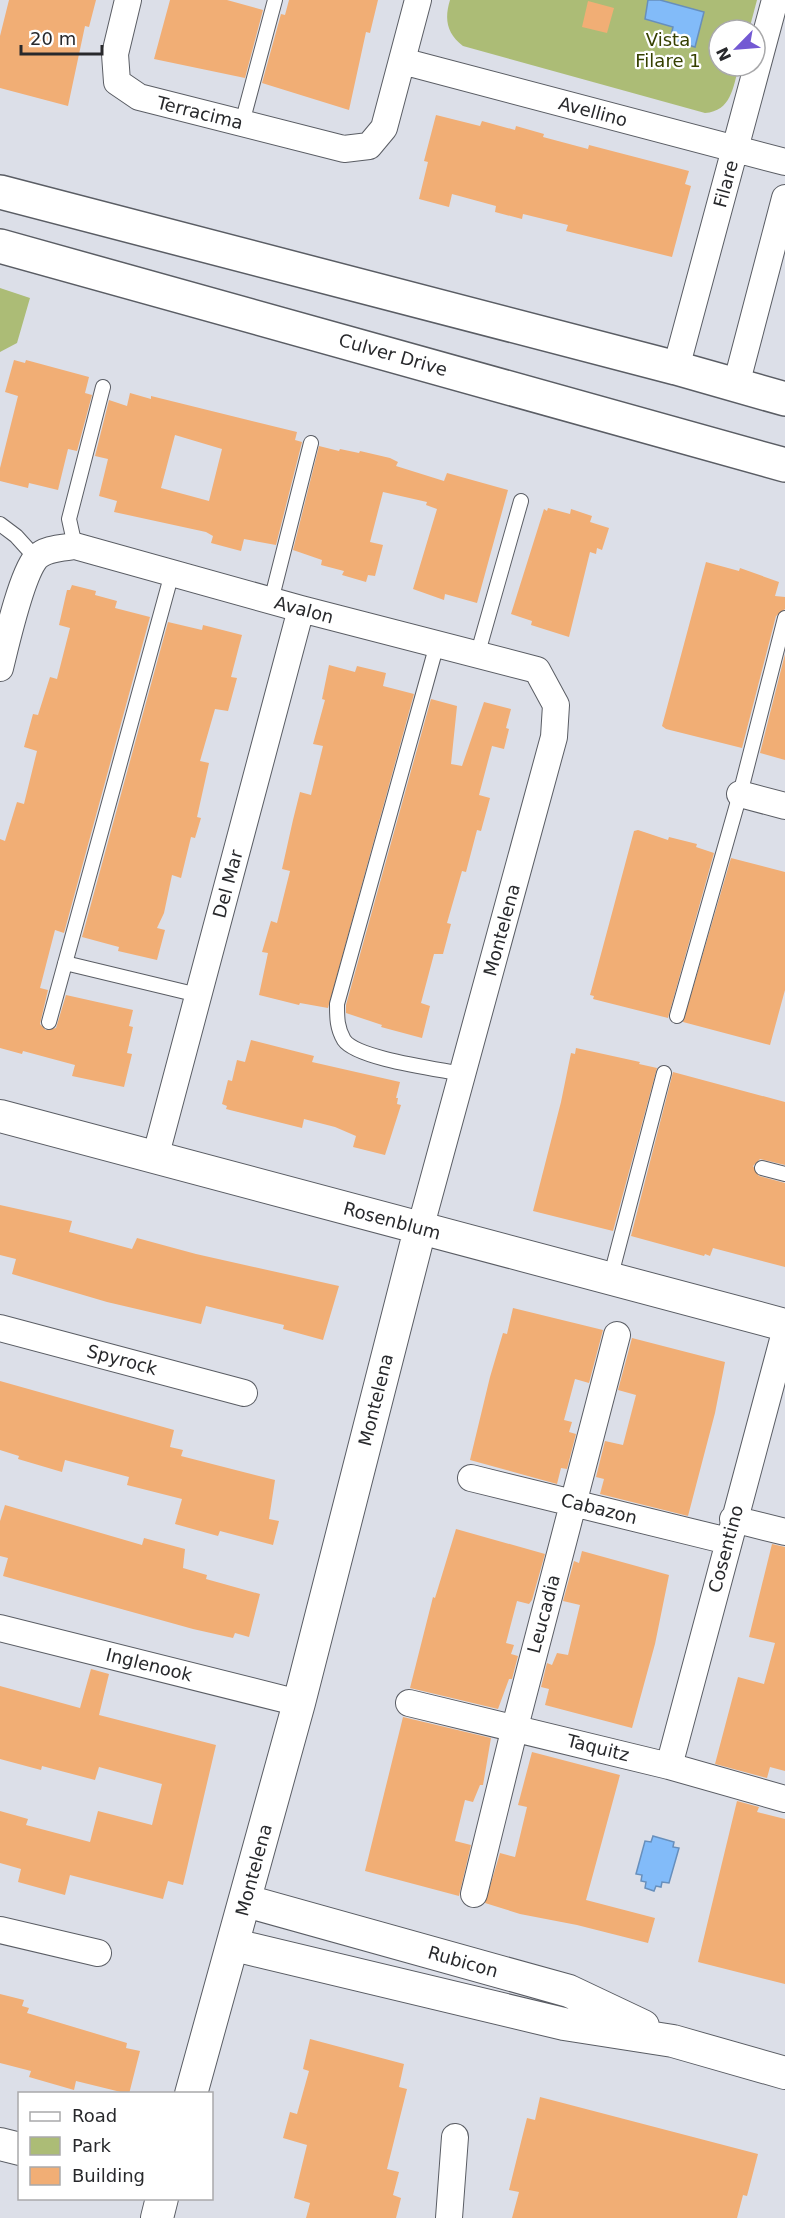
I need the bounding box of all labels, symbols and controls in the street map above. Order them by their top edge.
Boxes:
scale bar [21,18,102,56]
north arrow [707,18,767,78]
text: 20 m [30,28,76,49]
park label: Vista Filare 1 [635,29,701,71]
text: N [712,44,735,64]
street label: Terracima [154,91,245,133]
street label: Avellino [556,92,630,131]
street label: Filare [709,158,742,210]
street label: Culver Drive [336,329,450,380]
street label: Avalon [272,592,336,627]
street label: Del Mar [208,847,247,920]
street label: Montelena [479,881,524,978]
street label: Rosenblum [341,1197,443,1244]
street label: Spyrock [85,1340,160,1379]
street label: Montelena [354,1351,397,1448]
street label: Cabazon [559,1489,639,1528]
street label: Cosentino [704,1503,747,1595]
street label: Leucadia [523,1572,564,1656]
street label: Inglenook [104,1644,195,1685]
street label: Taquitz [564,1729,631,1765]
street label: Montelena [231,1821,276,1918]
street label: Rubicon [426,1942,501,1982]
legend [18,2092,213,2200]
text: Road [72,2105,117,2126]
text: Park [72,2135,111,2156]
text: Building [72,2165,145,2186]

